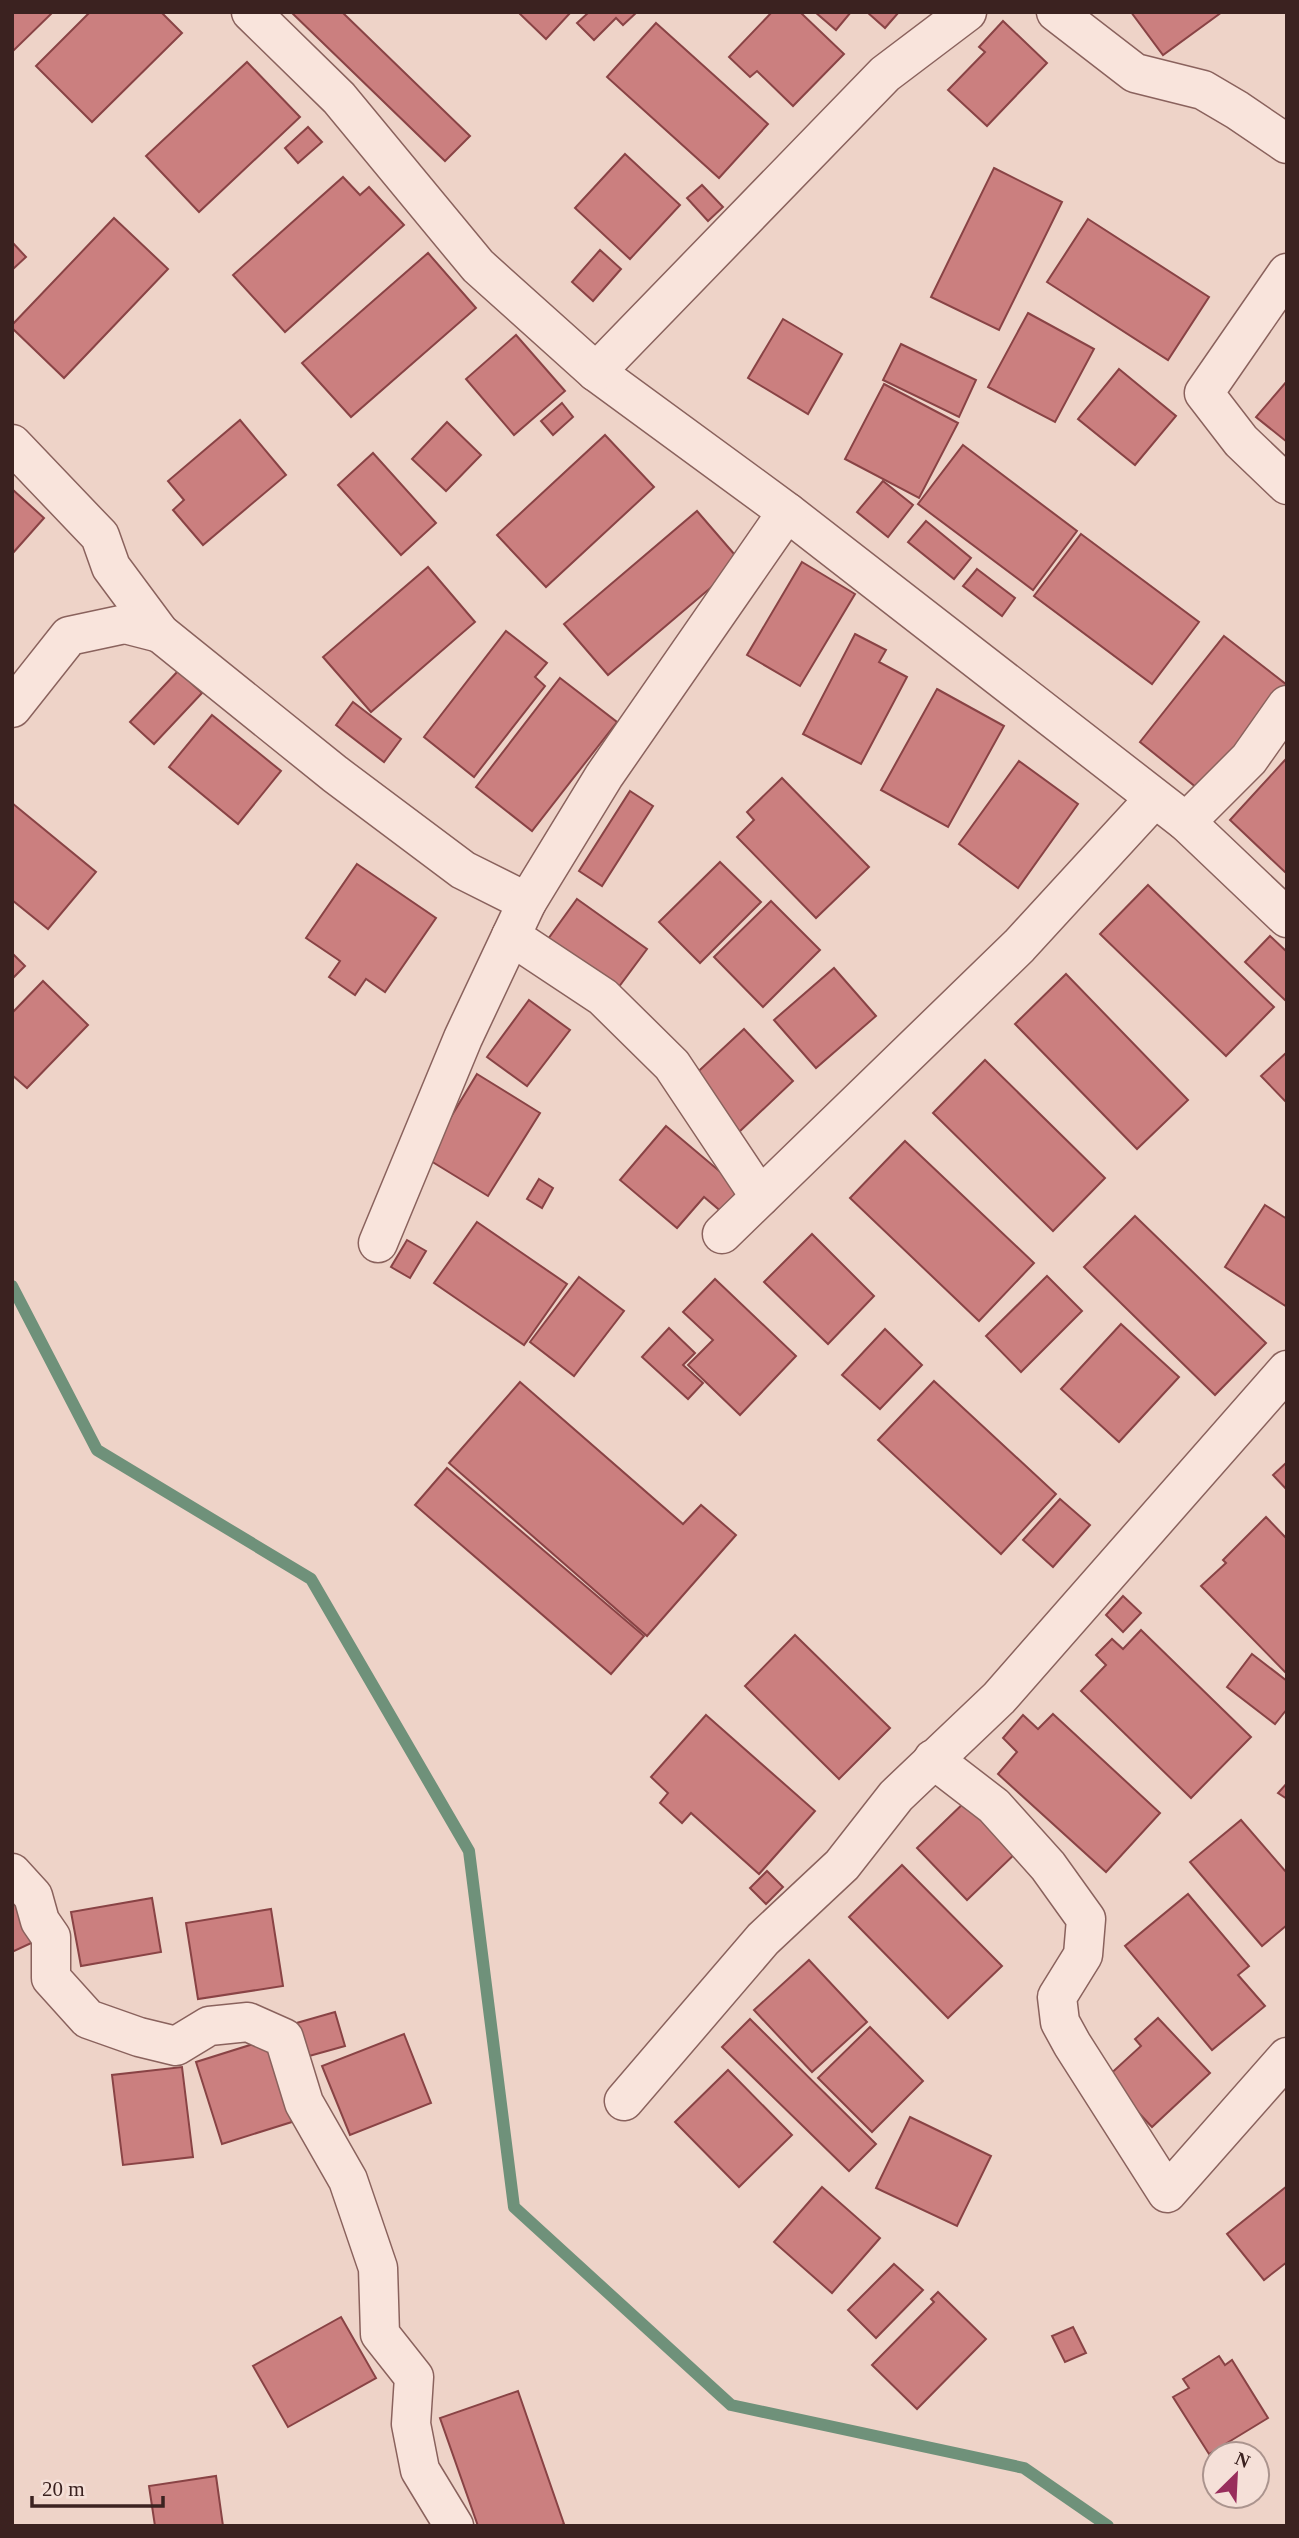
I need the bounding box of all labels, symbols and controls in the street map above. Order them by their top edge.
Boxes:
north arrow [1201,2440,1271,2510]
text: N [1232,2448,1253,2472]
scale bar [32,2464,163,2508]
text: 20 m [42,2477,85,2501]

